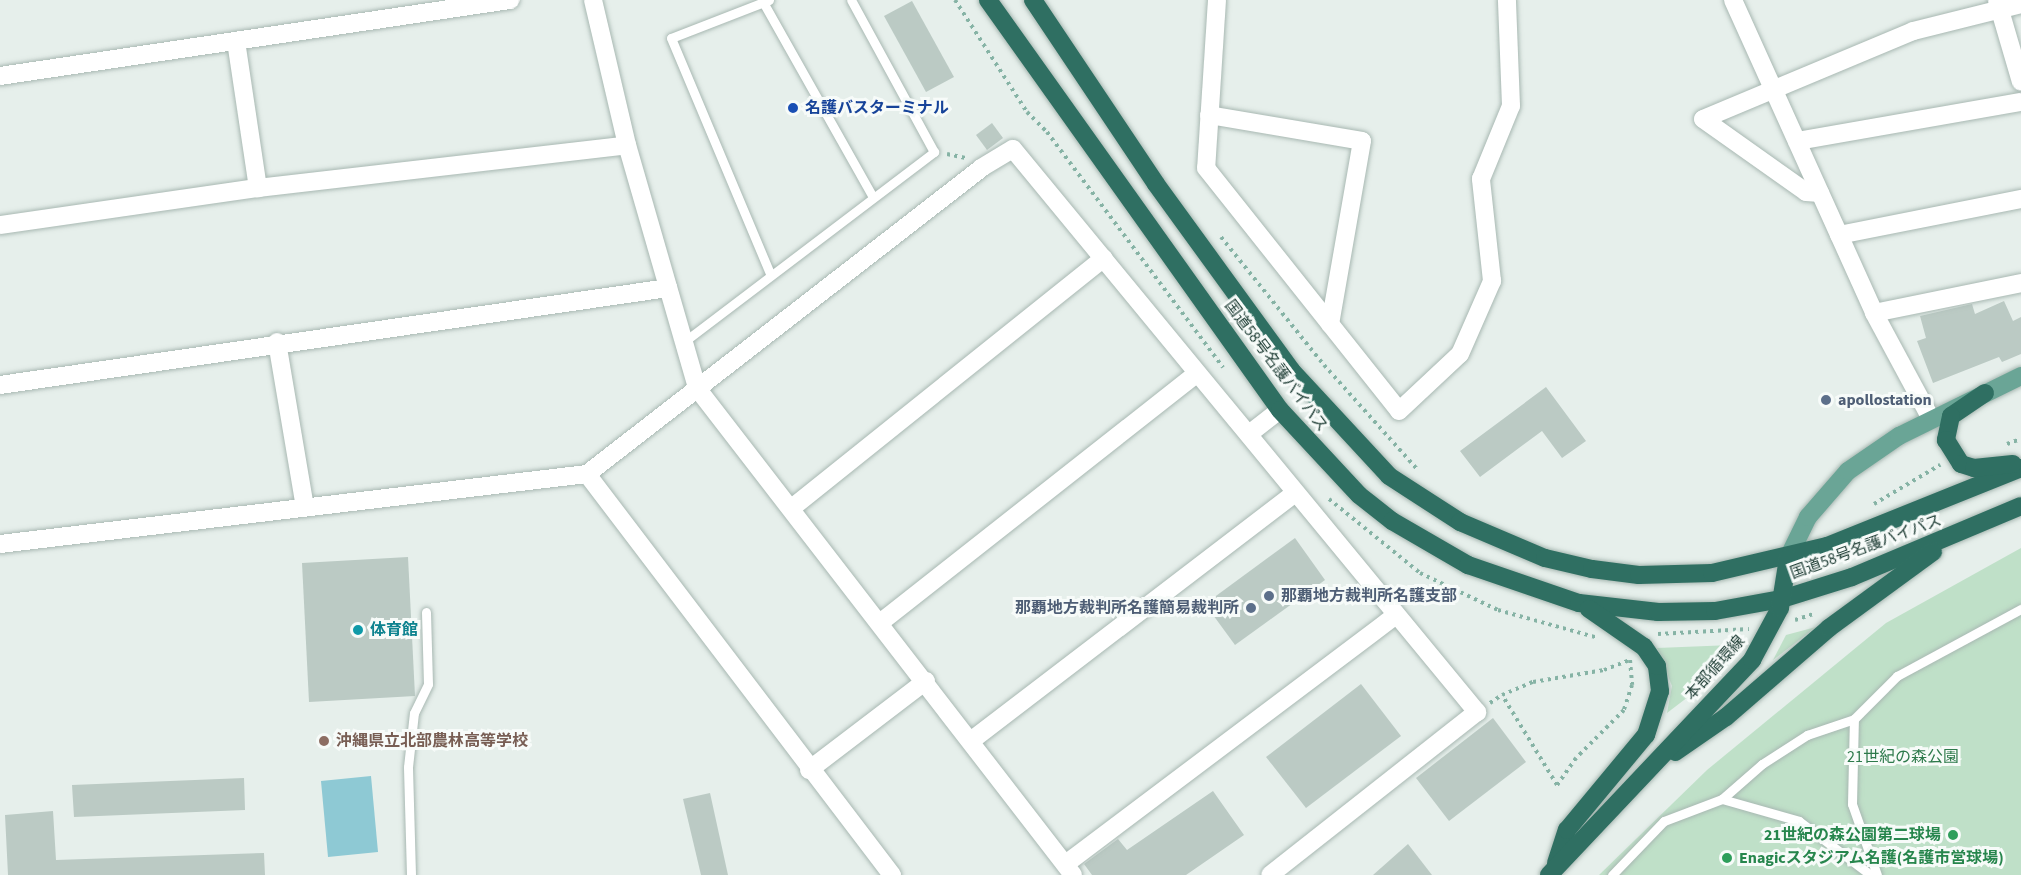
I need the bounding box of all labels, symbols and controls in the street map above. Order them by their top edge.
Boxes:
place label: 名護バスターミナル [805,98,949,118]
marker: 名護バスターミナル [786,101,800,115]
street label: 国道58号名護バイパス [1220,296,1332,436]
place label: apollostation [1838,390,1932,410]
marker: apollostation [1819,393,1833,407]
street label: 国道58号名護バイパス [1788,511,1944,583]
place label: 那覇地方裁判所名護支部 [1281,586,1457,606]
marker: 那覇地方裁判所名護支部 [1262,589,1276,603]
place label: 那覇地方裁判所名護簡易裁判所 [1015,598,1239,618]
marker: 那覇地方裁判所名護簡易裁判所 [1244,601,1258,615]
place label: 体育館 [370,620,418,640]
marker: 体育館 [351,623,365,637]
street label: 本部循環線 [1681,632,1749,704]
place label: 沖縄県立北部農林高等学校 [336,731,528,751]
marker: 沖縄県立北部農林高等学校 [317,734,331,748]
park label: 21世紀の森公園 [1847,747,1959,767]
place label: 21世紀の森公園第二球場 [1764,825,1941,845]
marker: 21世紀の森公園第二球場 [1946,828,1960,842]
place label: Enagicスタジアム名護(名護市営球場) [1739,848,2005,868]
marker: Enagicスタジアム名護(名護市営球場) [1720,851,1734,865]

